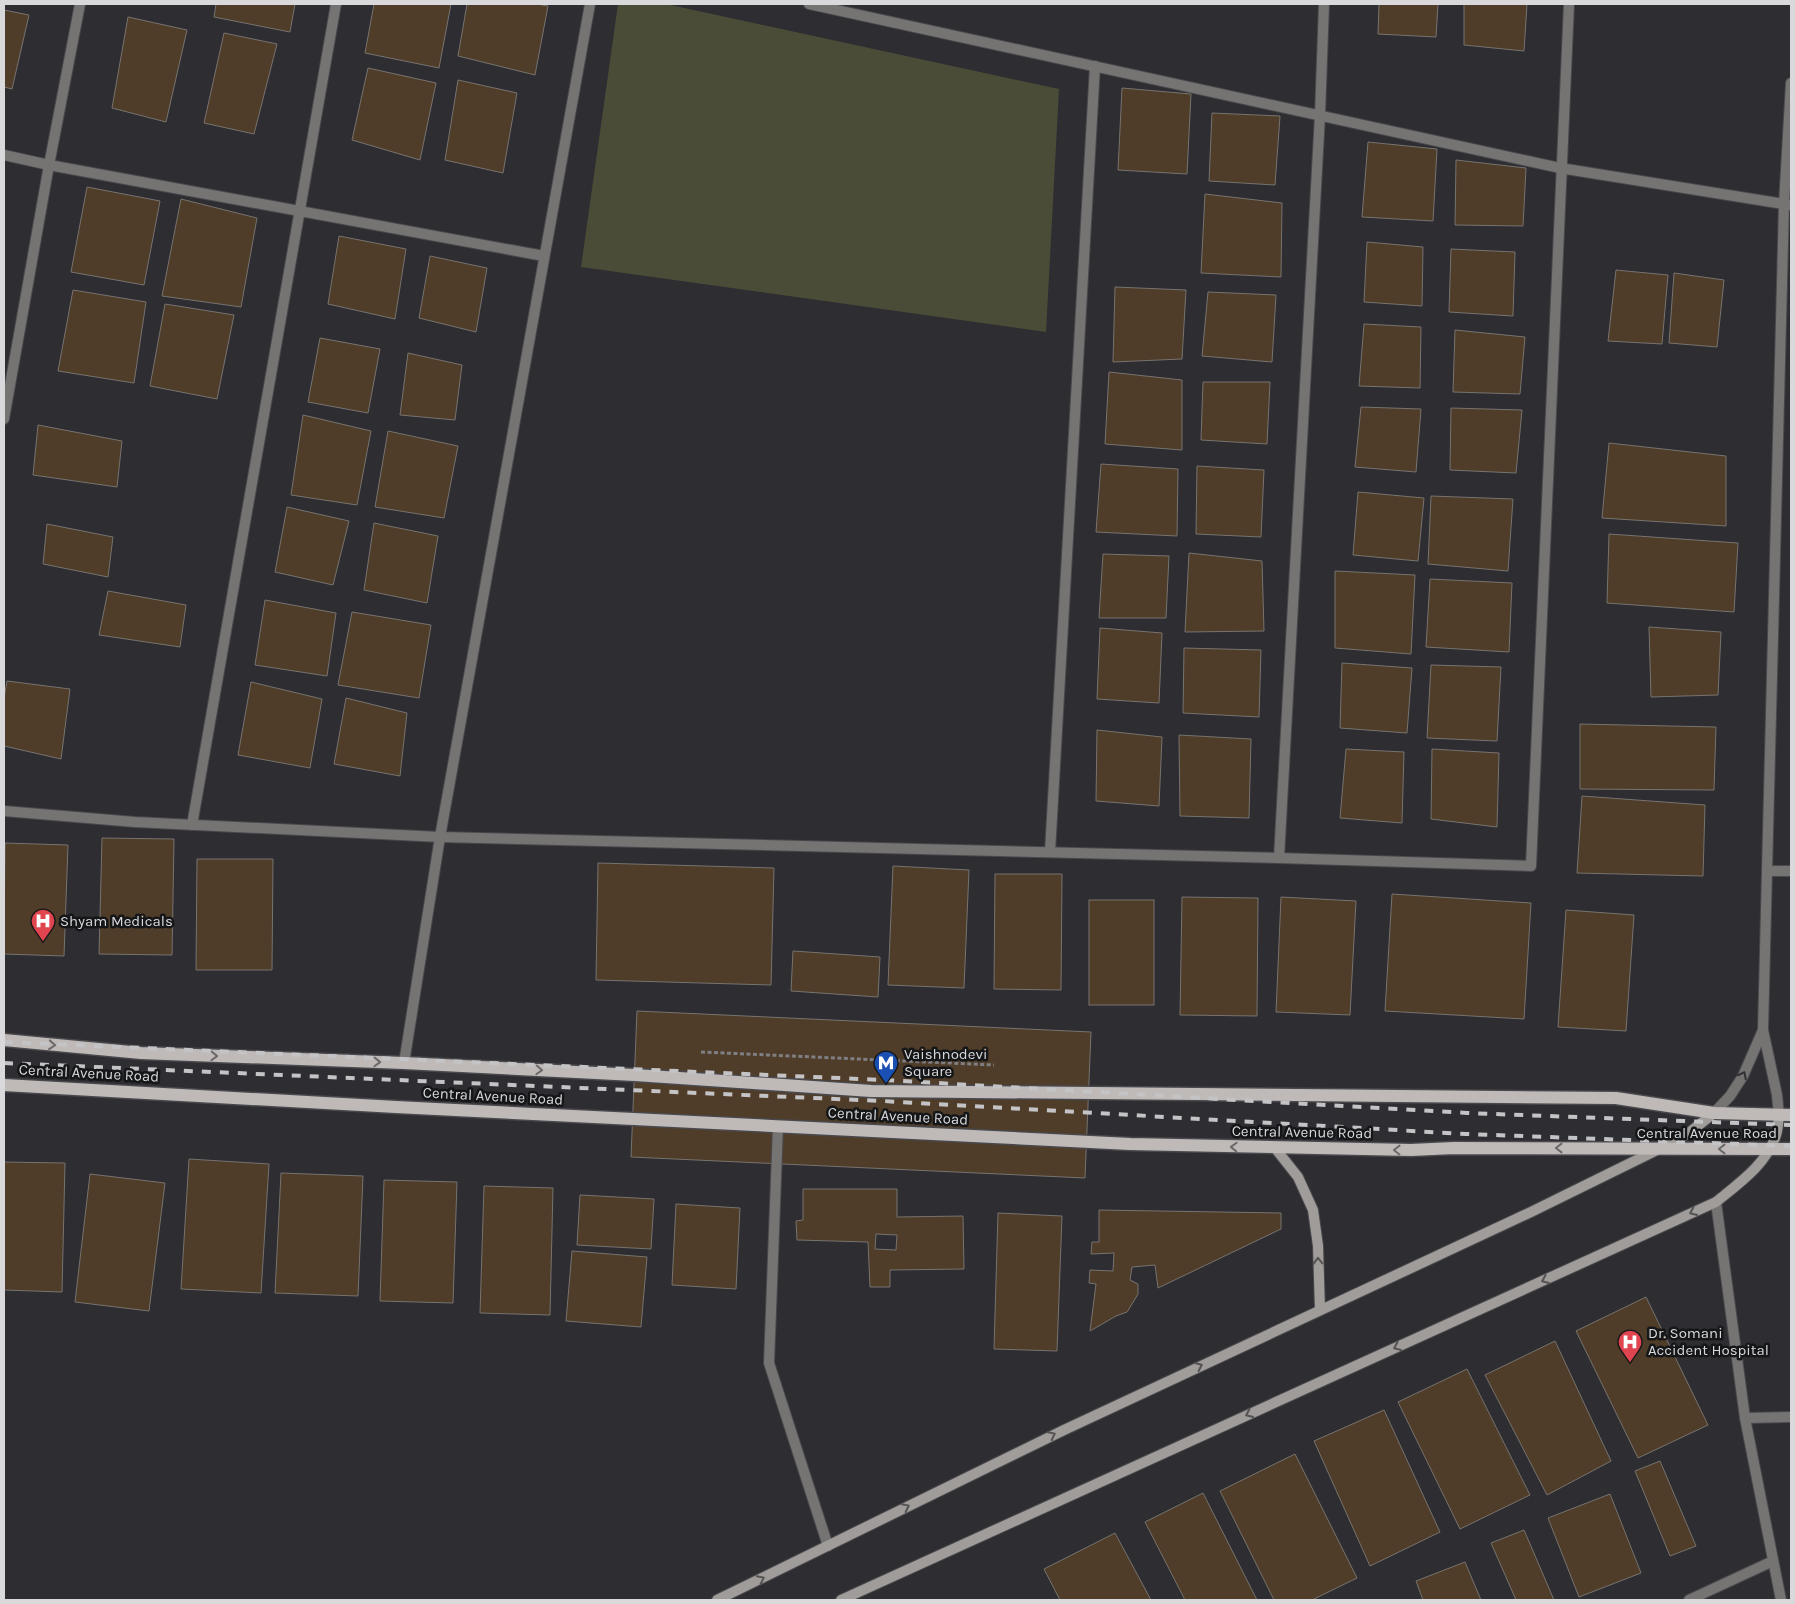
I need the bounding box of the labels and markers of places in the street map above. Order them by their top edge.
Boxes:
hospital icon: Shyam Medicals [30,908,56,942]
place label: Shyam Medicals [60,912,173,930]
place label: Vaishnodevi Square [904,1045,987,1080]
metro station icon: Vaishnodevi Square [873,1050,899,1084]
place label: Dr. Somani Accident Hospital [1648,1324,1769,1359]
hospital icon: Dr. Somani Accident Hospital [1617,1329,1643,1363]

